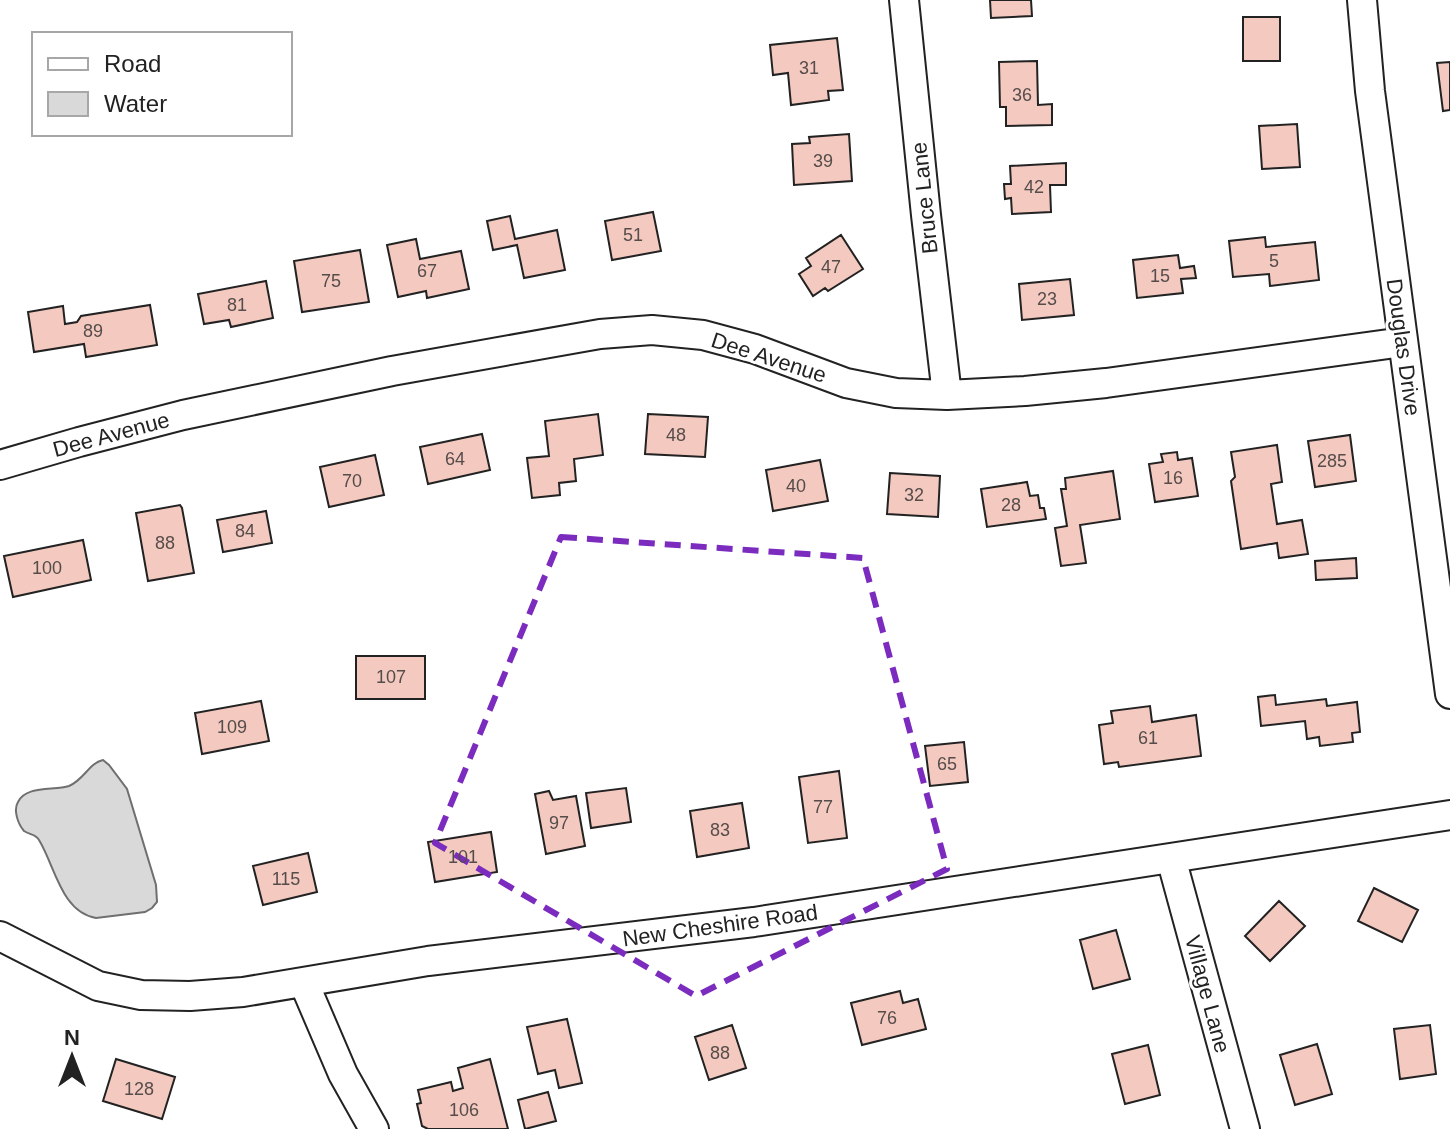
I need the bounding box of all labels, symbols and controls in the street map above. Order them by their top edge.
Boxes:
legend [32,32,292,136]
text: Road [104,50,161,77]
house number: 31 [799,58,819,78]
house number: 36 [1012,85,1032,105]
text: Water [104,90,167,117]
street label: Bruce Lane [906,141,943,255]
house number: 39 [813,151,833,171]
house number: 42 [1024,177,1044,197]
house number: 51 [623,225,643,245]
house number: 5 [1269,251,1279,271]
house number: 47 [821,257,841,277]
house number: 67 [417,261,437,281]
house number: 15 [1150,266,1170,286]
house number: 75 [321,271,341,291]
street label: Douglas Drive [1382,277,1425,417]
house number: 23 [1037,289,1057,309]
house number: 81 [227,295,247,315]
house number: 89 [83,321,103,341]
street label: Dee Avenue [708,327,830,388]
street label: Dee Avenue [50,407,172,462]
house number: 48 [666,425,686,445]
house number: 64 [445,449,465,469]
house number: 285 [1317,451,1347,471]
house number: 16 [1163,468,1183,488]
house number: 70 [342,471,362,491]
house number: 40 [786,476,806,496]
house number: 32 [904,485,924,505]
house number: 28 [1001,495,1021,515]
house number: 84 [235,521,255,541]
house number: 88 [155,533,175,553]
house number: 100 [32,558,62,578]
house number: 107 [376,667,406,687]
house number: 109 [217,717,247,737]
house number: 61 [1138,728,1158,748]
house number: 65 [937,754,957,774]
house number: 77 [813,797,833,817]
house number: 97 [549,813,569,833]
house number: 83 [710,820,730,840]
house number: 101 [448,847,478,867]
house number: 115 [272,869,300,889]
street label: New Cheshire Road [621,899,819,952]
street label: Village Lane [1180,933,1235,1056]
house number: 76 [877,1008,897,1028]
north arrow [32,1017,112,1097]
text: N [64,1025,80,1050]
house number: 88 [710,1043,730,1063]
house number: 128 [124,1079,154,1099]
house number: 106 [449,1100,479,1120]

